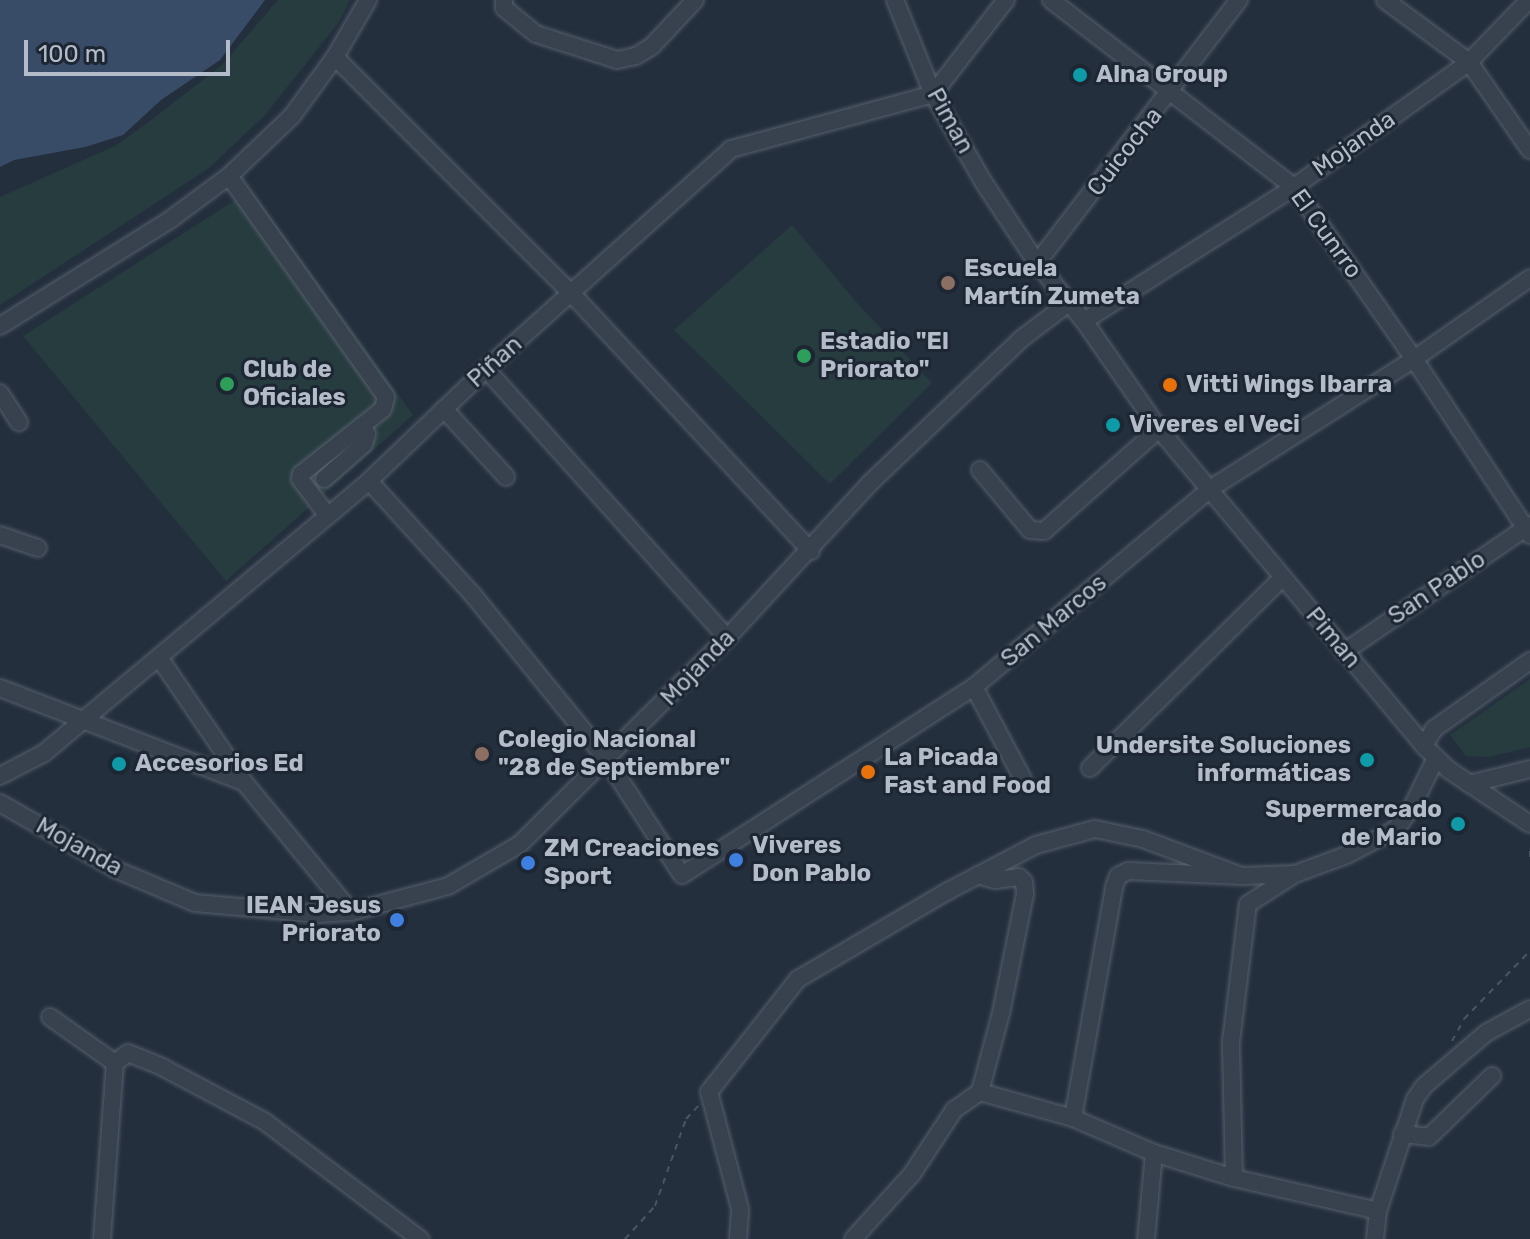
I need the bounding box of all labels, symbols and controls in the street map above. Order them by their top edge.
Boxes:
scale bar [28,24,234,74]
text: 100 m [38,40,106,68]
place label: Alna Group [1096,61,1228,89]
marker: Alna Group [1071,66,1089,84]
street label: Piman [920,83,980,159]
street label: Cuicocha [1082,102,1168,202]
street label: Mojanda [1307,105,1401,183]
street label: El Cunrro [1284,184,1368,284]
place label: Escuela Martín Zumeta [964,255,1140,311]
marker: Escuela Martín Zumeta [939,274,957,292]
place label: Estadio "El Priorato" [820,328,949,384]
street label: Piñan [462,330,528,394]
marker: Estadio "El Priorato" [795,347,813,365]
place label: Club de Oficiales [243,356,346,412]
place label: Vitti Wings Ibarra [1186,371,1392,399]
marker: Club de Oficiales [218,375,236,393]
marker: Vitti Wings Ibarra [1161,376,1179,394]
place label: Viveres el Veci [1129,411,1301,439]
marker: Viveres el Veci [1104,416,1122,434]
street label: San Pablo [1383,545,1491,631]
street label: San Marcos [995,568,1113,674]
street label: Piman [1299,602,1367,674]
street label: Mojanda [655,624,741,712]
place label: Colegio Nacional "28 de Septiembre" [498,726,730,782]
place label: Undersite Soluciones informáticas [1096,732,1351,788]
place label: La Picada Fast and Food [884,744,1051,800]
marker: Colegio Nacional "28 de Septiembre" [473,745,491,763]
place label: Accesorios Ed [135,750,304,778]
marker: Undersite Soluciones informáticas [1358,751,1376,769]
marker: Accesorios Ed [110,755,128,773]
marker: La Picada Fast and Food [859,763,877,781]
place label: Supermercado de Mario [1265,796,1442,852]
street label: Mojanda [31,812,127,882]
marker: Supermercado de Mario [1449,815,1467,833]
place label: Viveres Don Pablo [752,832,871,888]
place label: ZM Creaciones Sport [544,835,719,891]
marker: Viveres Don Pablo [727,851,745,869]
marker: ZM Creaciones Sport [519,854,537,872]
place label: IEAN Jesus Priorato [246,892,381,948]
marker: IEAN Jesus Priorato [388,911,406,929]

